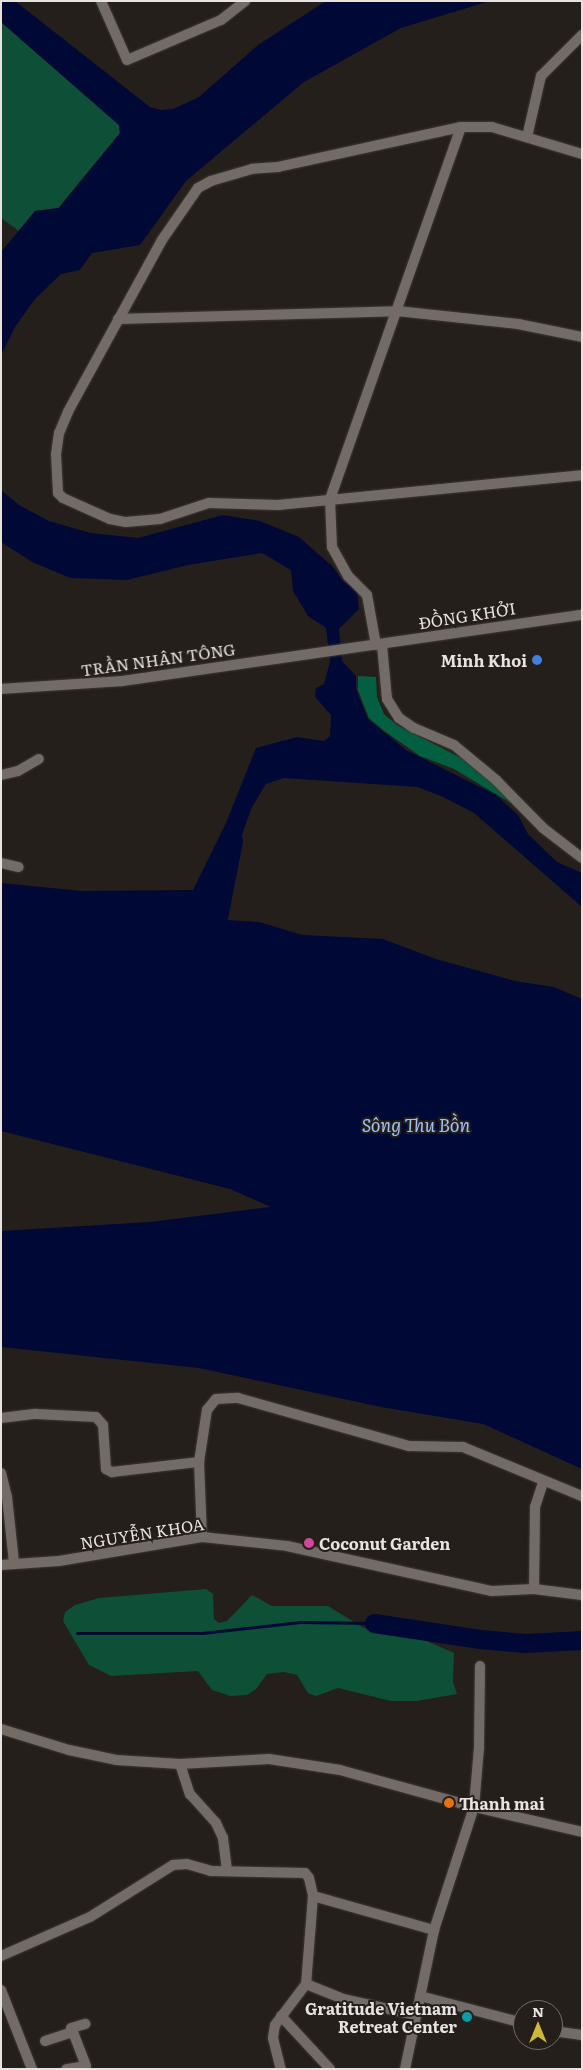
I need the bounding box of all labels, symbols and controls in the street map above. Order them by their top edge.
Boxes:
street label: ĐỒNG KHỞI [417,598,517,632]
street label: TRẦN NHÂN TÔNG [79,639,237,679]
place label: Minh Khoi [441,650,527,670]
marker: Minh Khoi [531,654,543,666]
water label: Sông Thu Bồn [362,1114,470,1136]
street label: NGUYỄN KHOA [79,1514,205,1552]
place label: Coconut Garden [319,1533,450,1553]
marker: Coconut Garden [303,1537,315,1549]
place label: Thanh mai [459,1793,545,1813]
marker: Thanh mai [443,1797,455,1809]
place label: Gratitude Vietnam Retreat Center [305,1998,457,2036]
north arrow [513,2000,563,2050]
text: N [532,2001,544,2021]
marker: Gratitude Vietnam Retreat Center [461,2011,473,2023]

